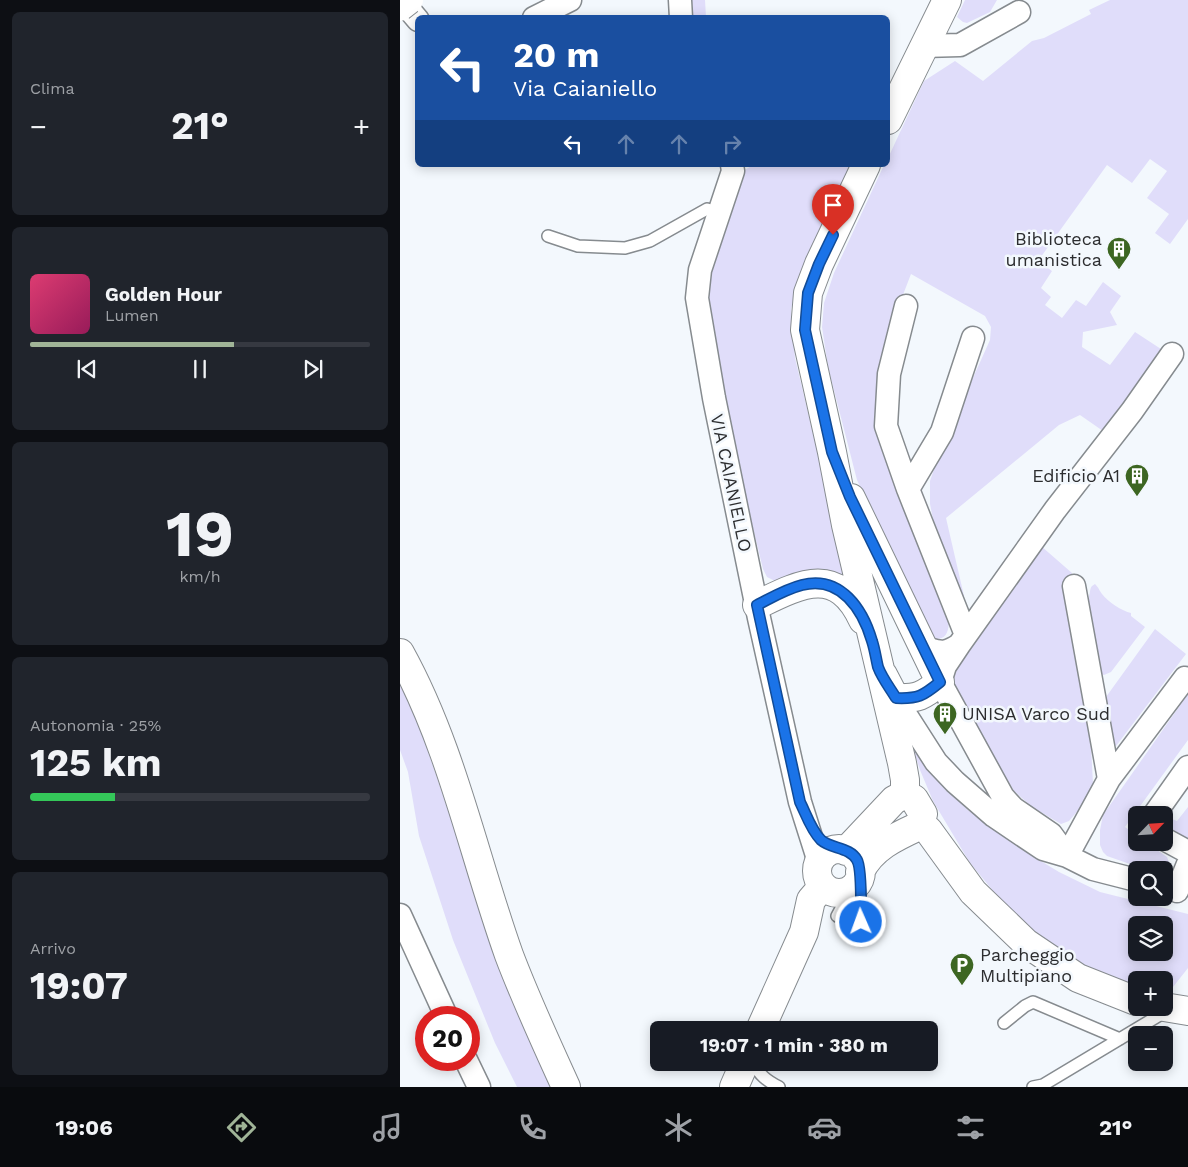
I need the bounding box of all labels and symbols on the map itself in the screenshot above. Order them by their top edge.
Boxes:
pin [812,184,854,235]
place label: Biblioteca umanistica [1006,228,1102,270]
building icon: Biblioteca umanistica [1106,236,1132,270]
street label: VIA CAIANIELLO [707,412,756,554]
building icon: Edificio A1 [1124,463,1150,497]
place label: Edificio A1 [1032,465,1120,486]
building icon: UNISA Varco Sud [932,701,958,735]
place label: UNISA Varco Sud [962,703,1110,724]
north arrow [1128,806,1172,851]
position arrow [834,895,886,947]
place label: Parcheggio Multipiano [980,944,1075,986]
parking icon: Parcheggio Multipiano [949,952,975,986]
speed limit sign: 20 [415,1006,480,1071]

